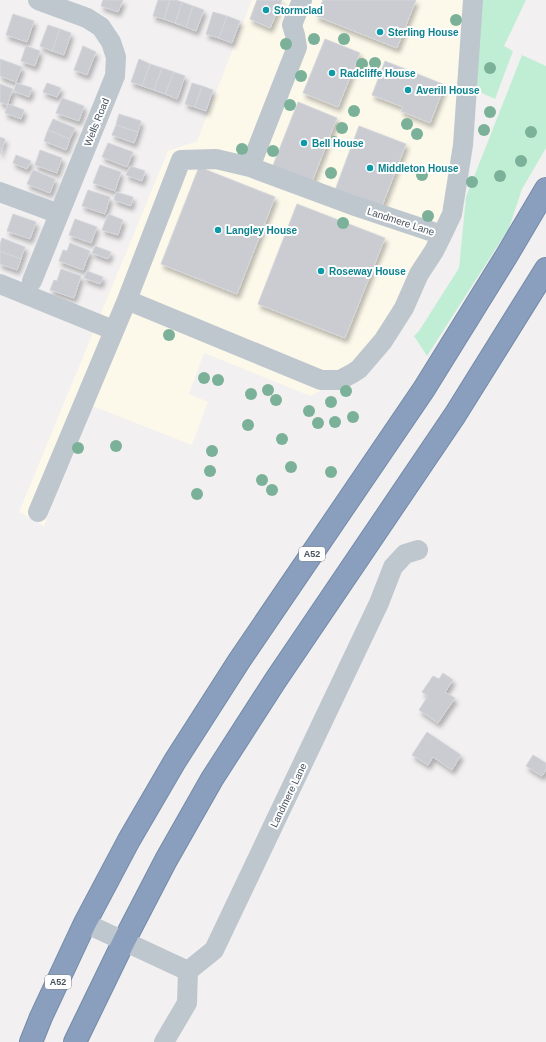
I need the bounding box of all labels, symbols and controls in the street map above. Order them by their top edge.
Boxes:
marker: Stormclad [261,5,271,15]
place label: Stormclad [274,5,323,16]
marker: Sterling House [375,27,385,37]
place label: Sterling House [388,27,459,38]
marker: Radcliffe House [327,68,337,78]
place label: Radcliffe House [340,68,416,79]
marker: Averill House [403,85,413,95]
place label: Averill House [416,85,480,96]
street label: Wells Road [82,97,111,148]
marker: Bell House [299,138,309,148]
place label: Bell House [312,138,364,149]
marker: Middleton House [365,163,375,173]
place label: Middleton House [378,163,459,174]
street label: Landmere Lane [366,205,436,238]
marker: Langley House [213,225,223,235]
place label: Langley House [226,225,298,236]
marker: Roseway House [316,266,326,276]
place label: Roseway House [329,266,406,277]
road number: A52 [299,547,325,561]
street label: Landmere Lane [268,761,309,829]
road number: A52 [45,975,71,989]

